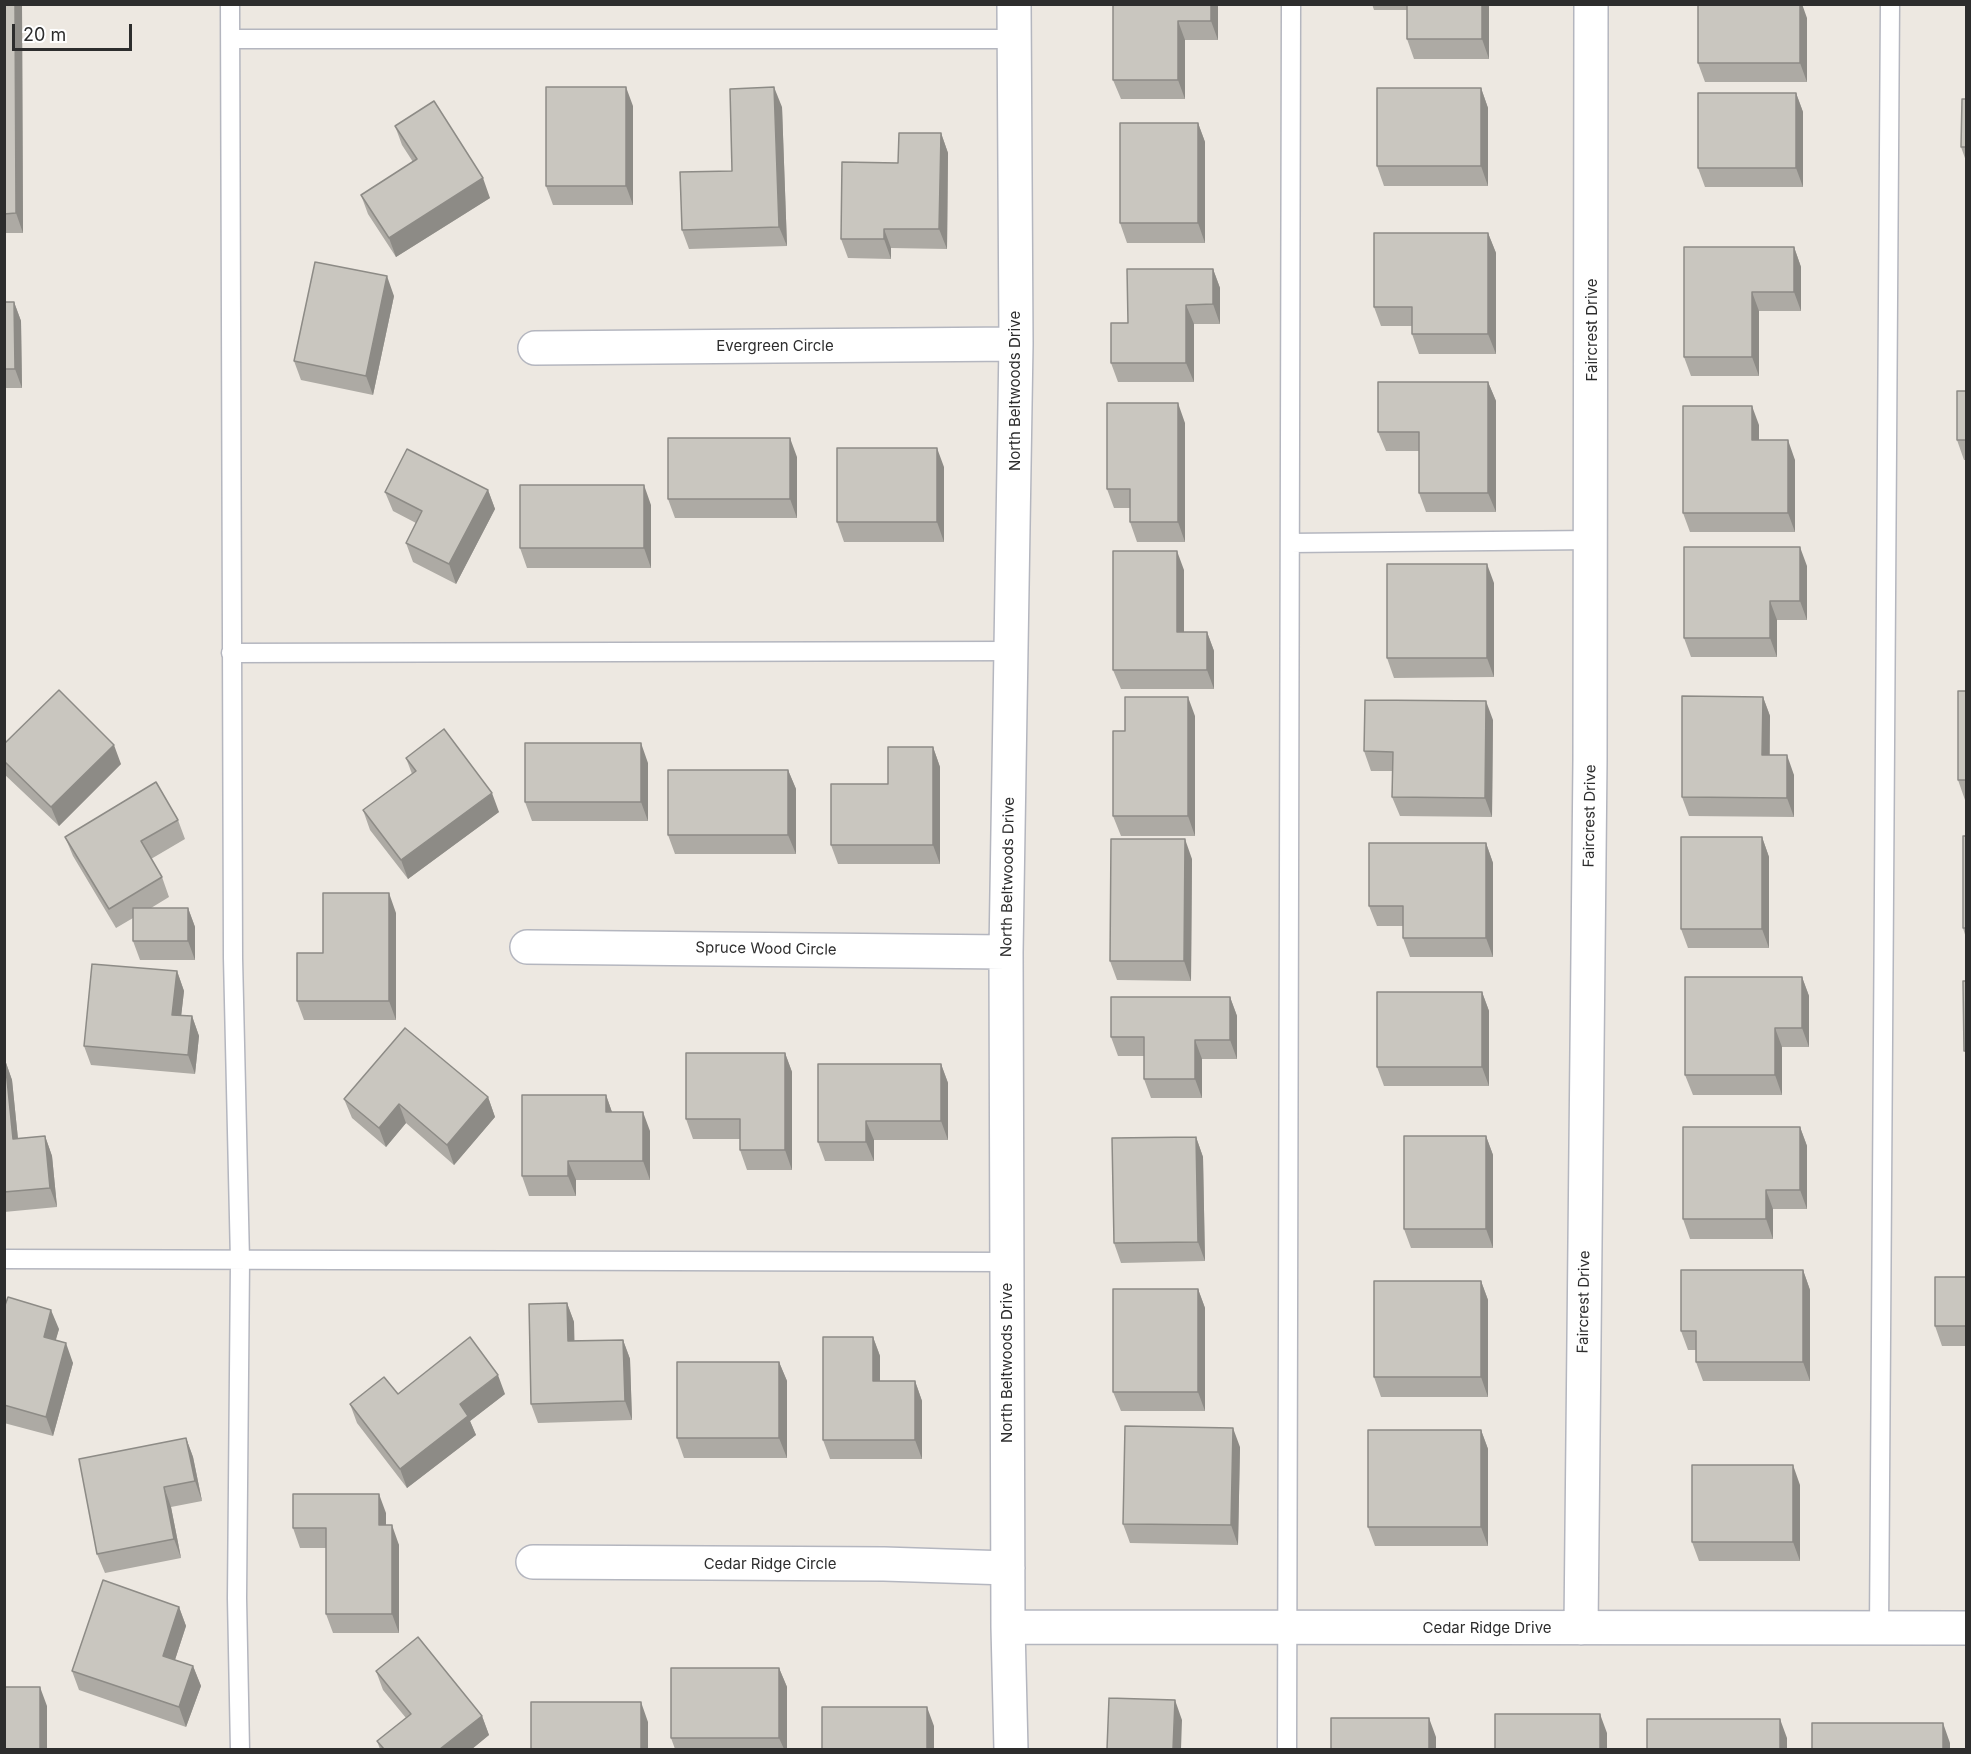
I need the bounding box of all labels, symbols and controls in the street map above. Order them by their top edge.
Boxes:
scale bar [15,12,135,50]
text: 20 m [23,24,66,45]
street label: Faircrest Drive [1583,279,1601,381]
street label: North Beltwoods Drive [1006,311,1024,471]
street label: Evergreen Circle [716,337,834,355]
street label: Faircrest Drive [1580,764,1600,868]
street label: North Beltwoods Drive [998,797,1018,957]
street label: Spruce Wood Circle [695,939,837,959]
street label: Faircrest Drive [1574,1250,1594,1354]
street label: North Beltwoods Drive [998,1283,1016,1443]
street label: Cedar Ridge Circle [704,1555,836,1573]
street label: Cedar Ridge Drive [1422,1619,1552,1637]

